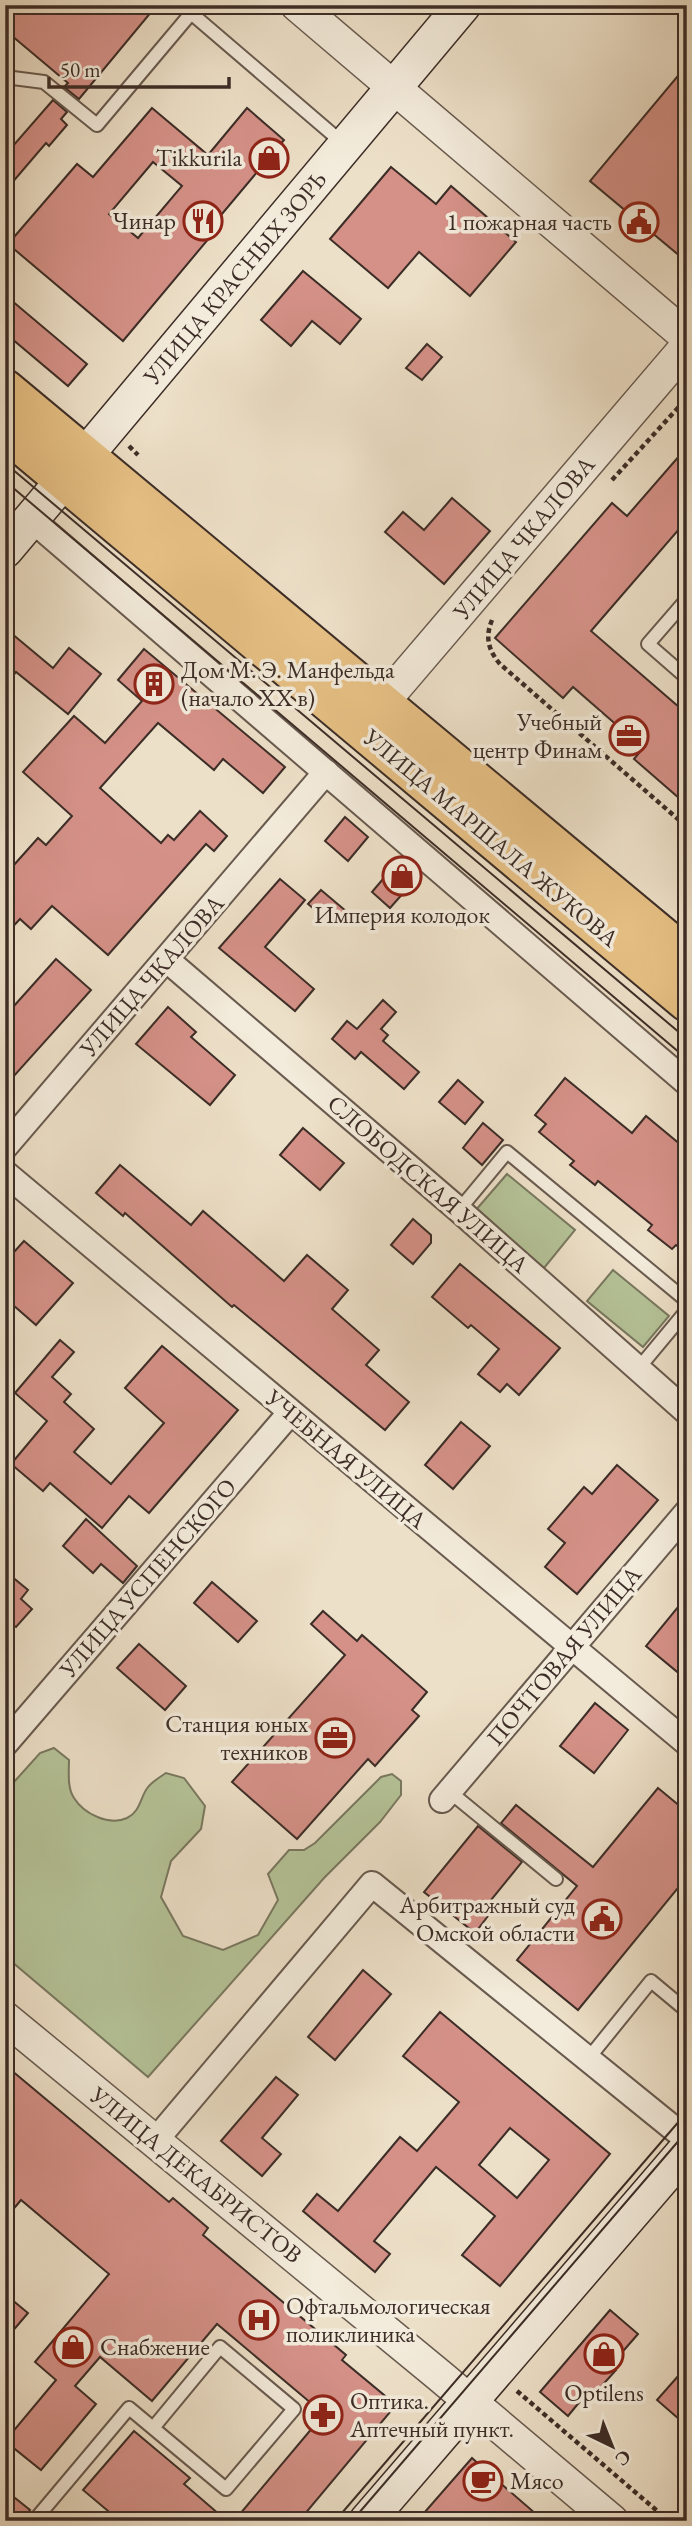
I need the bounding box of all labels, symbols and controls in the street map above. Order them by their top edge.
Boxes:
scale bar [49,46,229,90]
text: 50 m [60,56,101,83]
shop icon: Tikkurila [248,137,290,179]
place label: Tikkurila [156,142,242,173]
street label: УЛИЦА КРАСНЫХ ЗОРЬ [135,164,333,392]
restaurant icon: Чинар [182,200,224,242]
public building icon: 1 пожарная часть [618,201,660,243]
place label: Чинар [113,205,176,236]
place label: 1 пожарная часть [447,206,612,237]
street label: УЛИЦА ЧКАЛОВА [445,449,602,627]
place label: Дом М. Э. Манфельда (начало XX в) [181,654,395,713]
building icon: Дом М. Э. Манфельда (начало XX в) [133,663,175,705]
place label: Учебный центр Финам [473,706,602,765]
office icon: Учебный центр Финам [608,715,650,757]
street label: УЛИЦА МАРШАЛА ЖУКОВА [356,721,626,954]
shop icon: Империя колодок [381,855,423,897]
street label: УЛИЦА ЧКАЛОВА [72,888,231,1064]
place label: Империя колодок [314,899,490,930]
street label: СЛОБОДСКАЯ УЛИЦА [321,1088,536,1280]
street label: УЧЕБНАЯ УЛИЦА [258,1381,434,1535]
street label: УЛИЦА УСПЕНСКОГО [52,1471,243,1685]
street label: ПОЧТОВАЯ УЛИЦА [479,1559,648,1752]
place label: Станция юных техников [165,1708,309,1767]
office icon: Станция юных техников [314,1717,356,1759]
place label: Арбитражный суд Омской области [398,1889,575,1948]
public building icon: Арбитражный суд Омской области [581,1898,623,1940]
street label: УЛИЦА ДЕКАБРИСТОВ [83,2079,309,2270]
place label: Офтальмологическая поликлиника [286,2290,491,2349]
hospital icon: Офтальмологическая поликлиника [238,2299,280,2341]
shop icon: Снабжение [52,2326,94,2368]
place label: Снабжение [100,2331,210,2362]
shop icon: Optilens [583,2333,625,2375]
place label: Optilens [564,2377,644,2408]
place label: Оптика. Аптечный пункт. [349,2385,514,2444]
pharmacy icon: Оптика. Аптечный пункт. [302,2394,344,2436]
north arrow [576,2410,646,2480]
text: С [610,2444,637,2472]
cafe icon: Мясо [462,2460,504,2502]
place label: Мясо [510,2465,564,2496]

